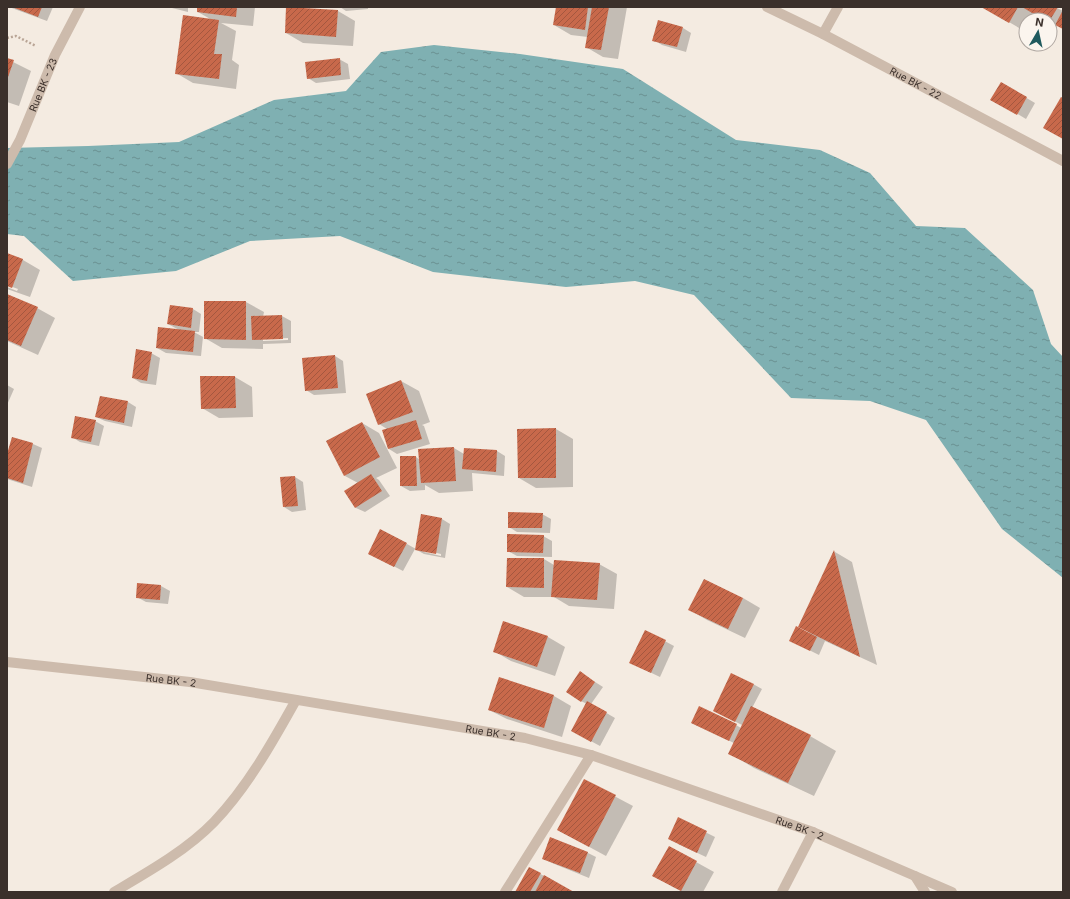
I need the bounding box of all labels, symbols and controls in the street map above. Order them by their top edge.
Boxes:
north arrow [1018,12,1058,52]
text: N [1034,15,1045,30]
street label: Rue BK - 23 [26,56,59,113]
street label: Rue BK - 22 [888,64,944,102]
street label: Rue BK - 2 [145,671,197,689]
street label: Rue BK - 2 [465,722,517,742]
street label: Rue BK - 2 [774,813,826,842]

